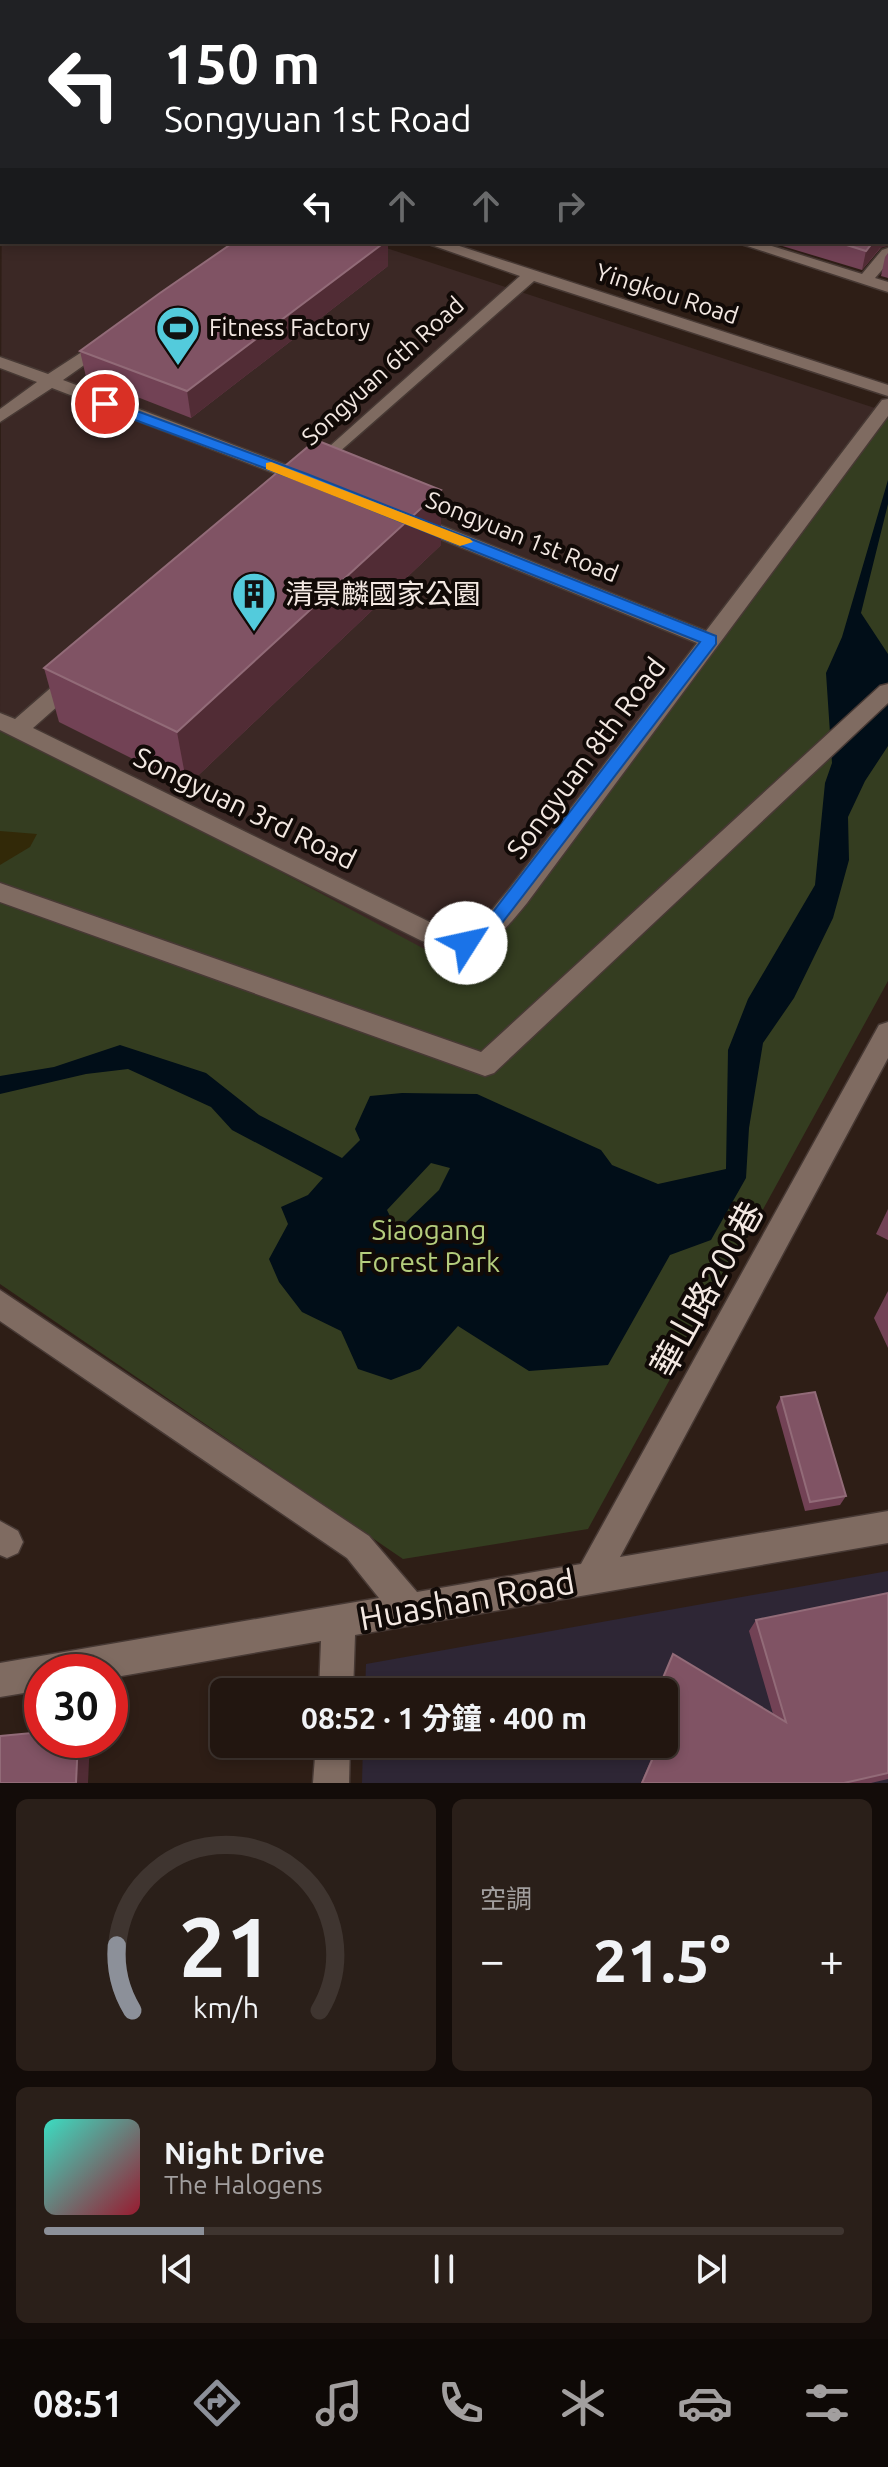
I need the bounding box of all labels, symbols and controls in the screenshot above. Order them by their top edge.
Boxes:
icon: left [32,32,136,136]
text: 150 m [164,32,320,95]
text: Songyuan 1st Road [164,98,472,139]
icon: left [296,184,340,228]
icon: ahead [380,184,424,228]
icon: ahead [464,184,508,228]
icon: right [548,184,592,228]
street label: Yingkou Road [592,258,742,329]
street label: Songyuan 6th Road [296,291,469,450]
sports icon: Fitness Factory [154,304,202,367]
place label: Fitness Factory [209,314,370,341]
pin [71,370,139,438]
icon: arrive [83,382,127,426]
street label: Songyuan 1st Road [422,486,622,587]
building icon: 清景麟國家公園 [230,570,278,633]
place label: 清景麟國家公園 [285,578,481,609]
street label: Songyuan 8th Road [500,651,671,864]
street label: Songyuan 3rd Road [129,740,361,875]
position arrow [424,901,508,985]
street label: 華山路200巷 [643,1195,770,1382]
park label: Siaogang Forest Park [358,1214,500,1277]
street label: Huashan Road [356,1561,577,1637]
speed limit sign: 30 [24,1654,128,1758]
text: 08:52 · 1 分鐘 · 400 m [301,1701,587,1735]
text: 空調 [480,1884,532,1913]
text: 21 [179,1899,273,1993]
text: 21.5° [593,1926,731,1993]
text: − [480,1935,505,1984]
text: + [819,1935,844,1984]
text: km/h [193,1991,259,2023]
text: Night Drive [164,2136,325,2170]
text: The Halogens [164,2170,323,2199]
icon: previous [155,2247,199,2291]
icon: pause [422,2247,466,2291]
icon: next [689,2247,733,2291]
icon: directions [189,2375,245,2431]
icon: music [311,2375,367,2431]
icon: phone [433,2375,489,2431]
icon: climate [555,2375,611,2431]
icon: car [677,2375,733,2431]
icon: filters [799,2375,855,2431]
text: 08:51 [33,2383,123,2424]

